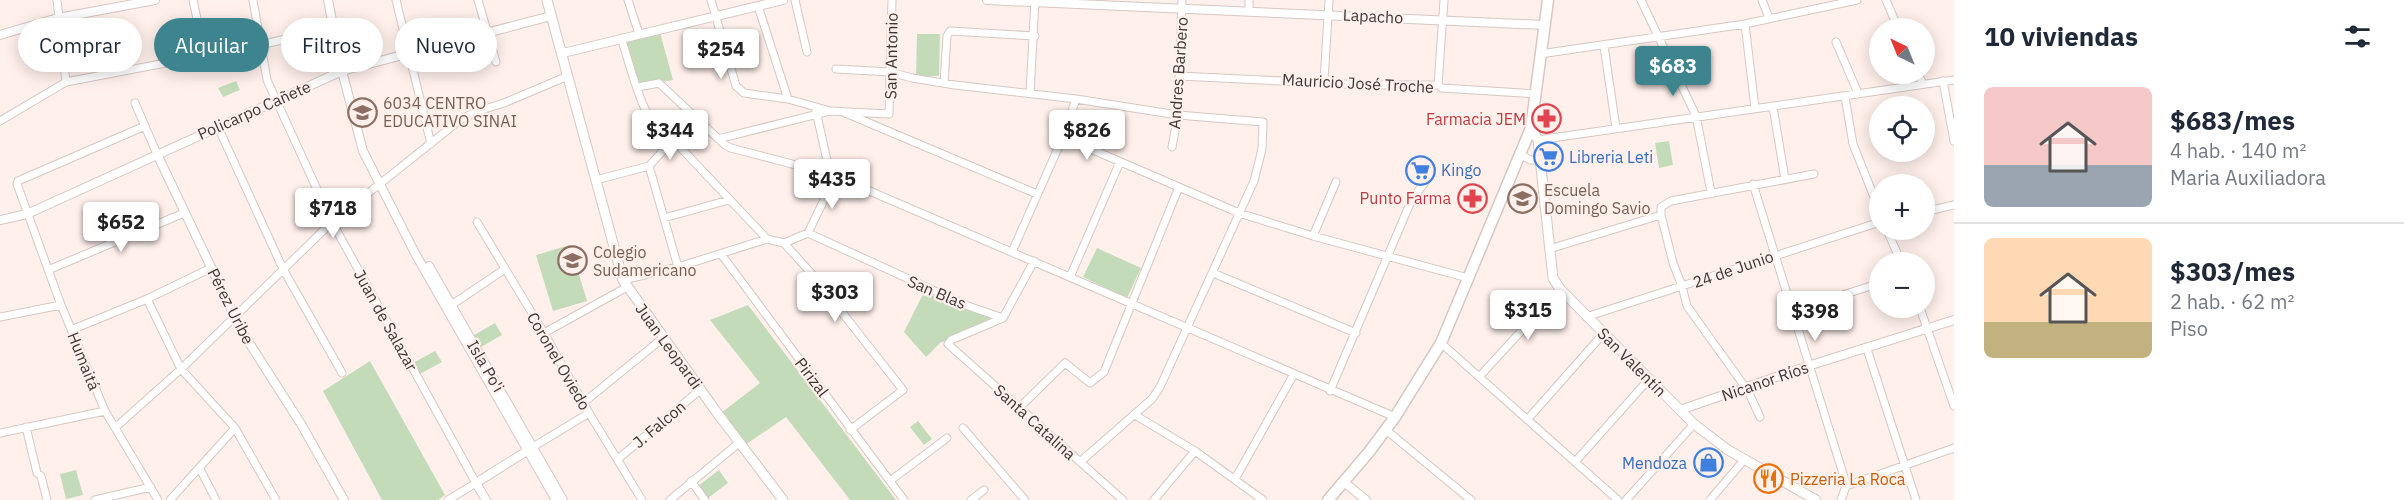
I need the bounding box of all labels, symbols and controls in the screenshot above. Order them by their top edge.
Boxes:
street label: Lapacho [1342,4,1404,28]
street label: San Antonio [880,12,902,99]
street label: Andres Barbero [1164,16,1192,130]
chip: Comprar [18,18,142,72]
chip: Alquilar [154,18,269,72]
chip: Filtros [281,18,383,72]
chip: Nuevo [395,18,497,72]
north arrow [1869,18,1935,84]
map controls [1869,18,1935,318]
text: 10 viviendas [1984,19,2138,53]
icon: filters [2341,20,2374,53]
pin: $254 [685,29,757,80]
text: $254 [697,35,745,62]
pin: $683 [1637,46,1709,97]
text: $683 [1649,52,1697,79]
street label: Mauricio José Troche [1282,69,1435,97]
street label: Policarpo Cañete [194,76,314,144]
place label: 6034 CENTRO EDUCATIVO SINAI [383,93,517,131]
school or university icon: 6034 CENTRO EDUCATIVO SINAI [346,96,378,128]
button: locate [1869,96,1935,162]
pharmacy icon: Farmacia JEM [1531,103,1563,135]
text: $683/mes [2170,103,2295,137]
place label: Farmacia JEM [1426,109,1526,129]
pin: $344 [634,110,706,161]
pin: $826 [1051,110,1123,161]
icon: home [2032,111,2104,183]
text: $344 [646,116,694,143]
text: $826 [1063,116,1111,143]
text: 4 hab. · 140 m² [2170,137,2306,164]
supermarket icon: Libreria Leti [1532,141,1564,173]
place label: Libreria Leti [1569,147,1653,167]
supermarket icon: Kingo [1404,154,1436,186]
pin: $435 [796,159,868,210]
place label: Kingo [1441,160,1482,180]
text: Maria Auxiliadora [2170,164,2326,191]
text: $435 [808,165,856,192]
button: + [1869,174,1935,240]
place label: Escuela Domingo Savio [1544,180,1650,218]
pharmacy icon: Punto Farma [1456,182,1488,214]
school or university icon: Escuela Domingo Savio [1507,183,1539,215]
pin: $718 [297,188,369,239]
place label: Punto Farma [1360,188,1451,208]
text: $718 [309,194,357,221]
pin: $652 [85,202,157,253]
text: $652 [97,208,145,235]
place label: Colegio Sudamericano [593,242,697,280]
school or university icon: Colegio Sudamericano [556,245,588,277]
street label: 24 de Junio [1690,246,1776,292]
button: − [1869,252,1935,318]
text: $303/mes [2170,254,2295,288]
icon: home [2032,262,2104,334]
street label: Pérez Uribe [203,265,259,348]
street label: Juan de Salazar [350,266,422,374]
street label: San Blas [905,271,969,313]
pin: $303 [799,272,871,323]
text: $303 [811,278,859,305]
text: 2 hab. · 62 m² [2170,288,2294,315]
pin: $315 [1492,290,1564,341]
pin: $398 [1779,291,1851,342]
text: $315 [1504,296,1552,323]
text: $398 [1791,297,1839,324]
street label: Juan Leopardi [631,299,707,393]
street label: Coronel Oviedo [523,308,595,414]
text: Piso [2170,315,2208,342]
street label: San Valentín [1593,323,1671,401]
street label: Humaitá [63,329,105,393]
street label: Isla Po'i [463,336,509,396]
street label: Pirizal [791,353,833,401]
street label: Nicanor Ríos [1719,357,1811,405]
street label: Santa Catalina [990,380,1080,464]
street label: J. Falcon [628,396,690,452]
shop icon: Mendoza [1692,447,1724,479]
place label: Mendoza [1622,453,1687,473]
restaurant icon: Pizzeria La Roca [1753,463,1785,495]
place label: Pizzeria La Roca [1790,469,1906,489]

